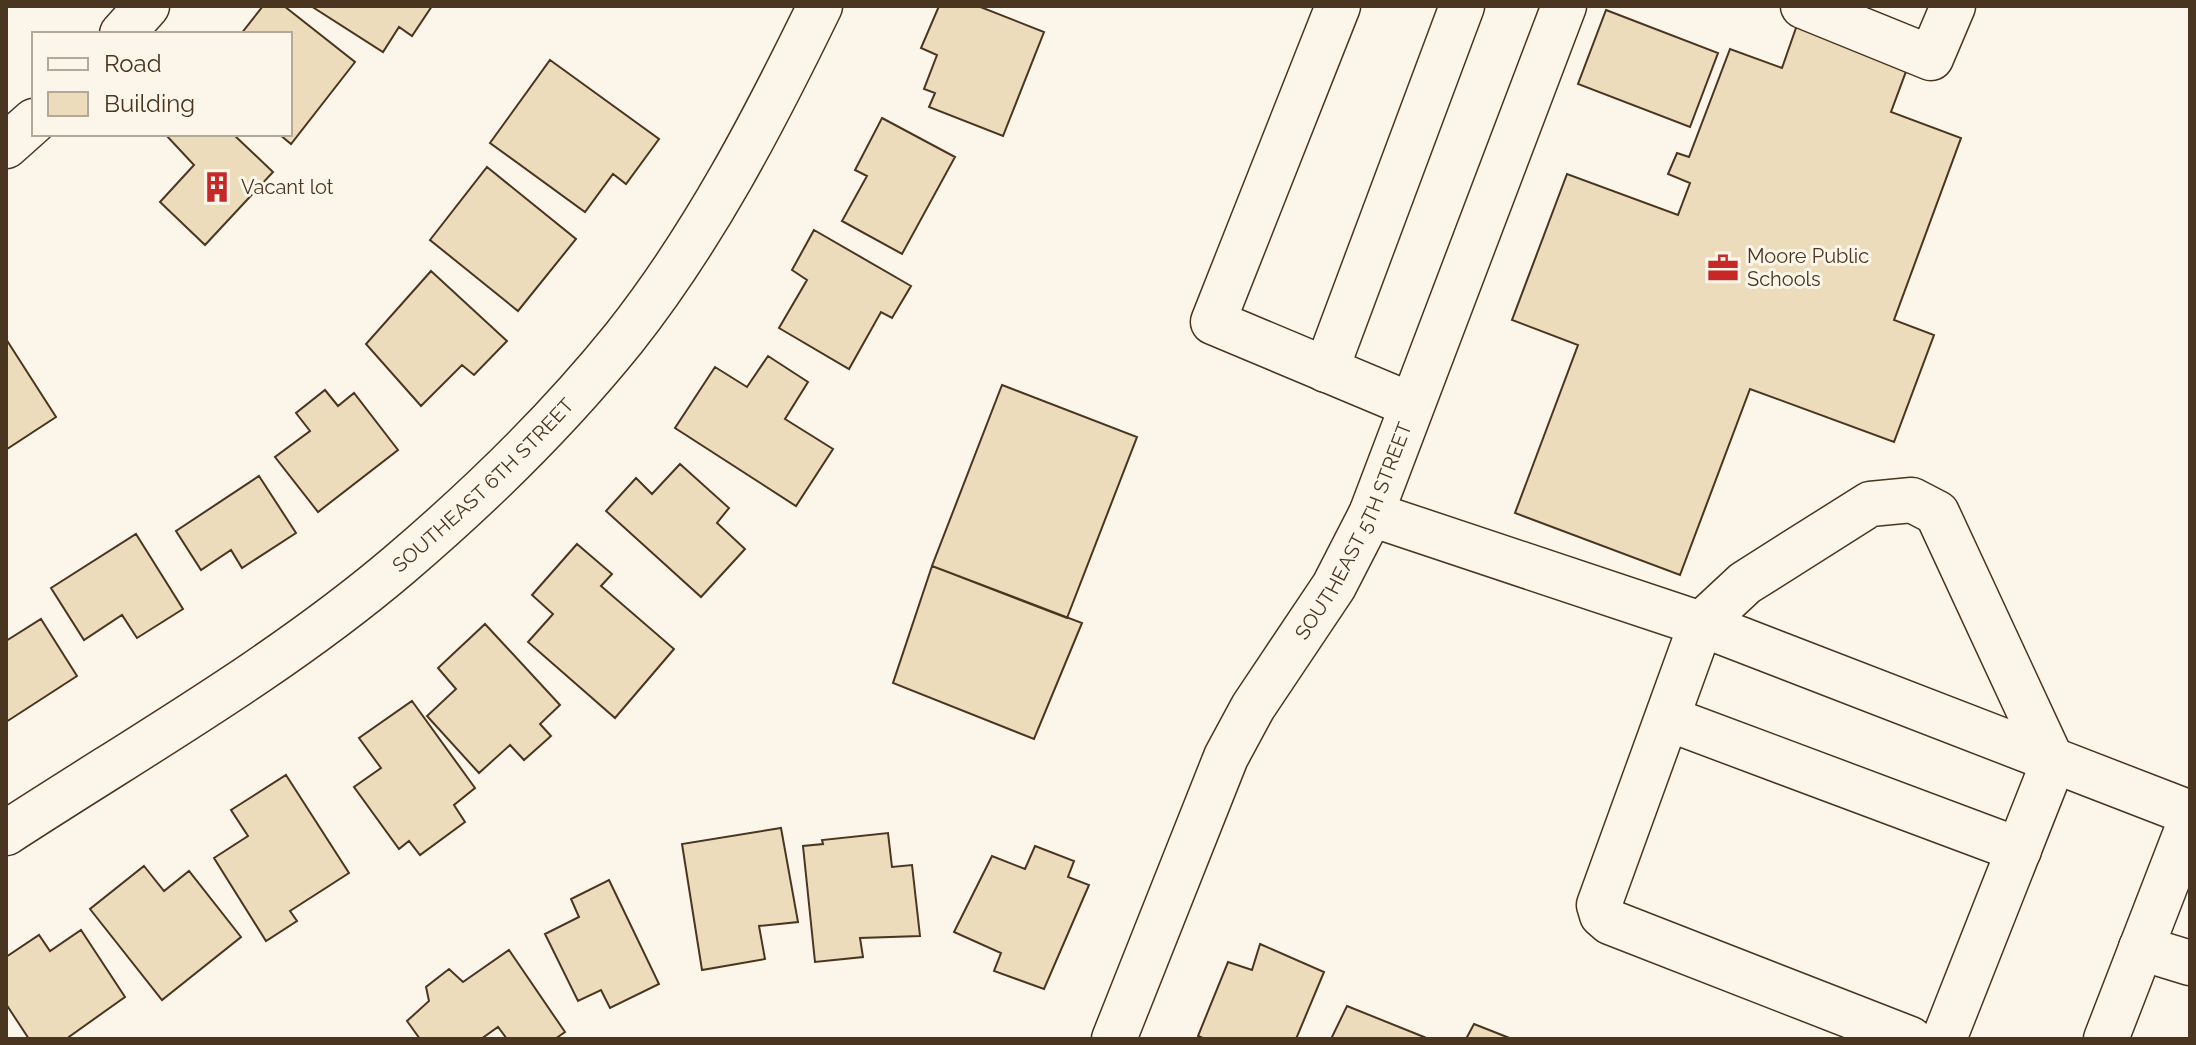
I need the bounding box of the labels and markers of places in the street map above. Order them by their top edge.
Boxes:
building icon: Vacant lot [200,170,234,204]
place label: Vacant lot [241,175,334,199]
place label: Moore Public Schools [1747,244,1869,291]
office icon: Moore Public Schools [1706,251,1740,285]

